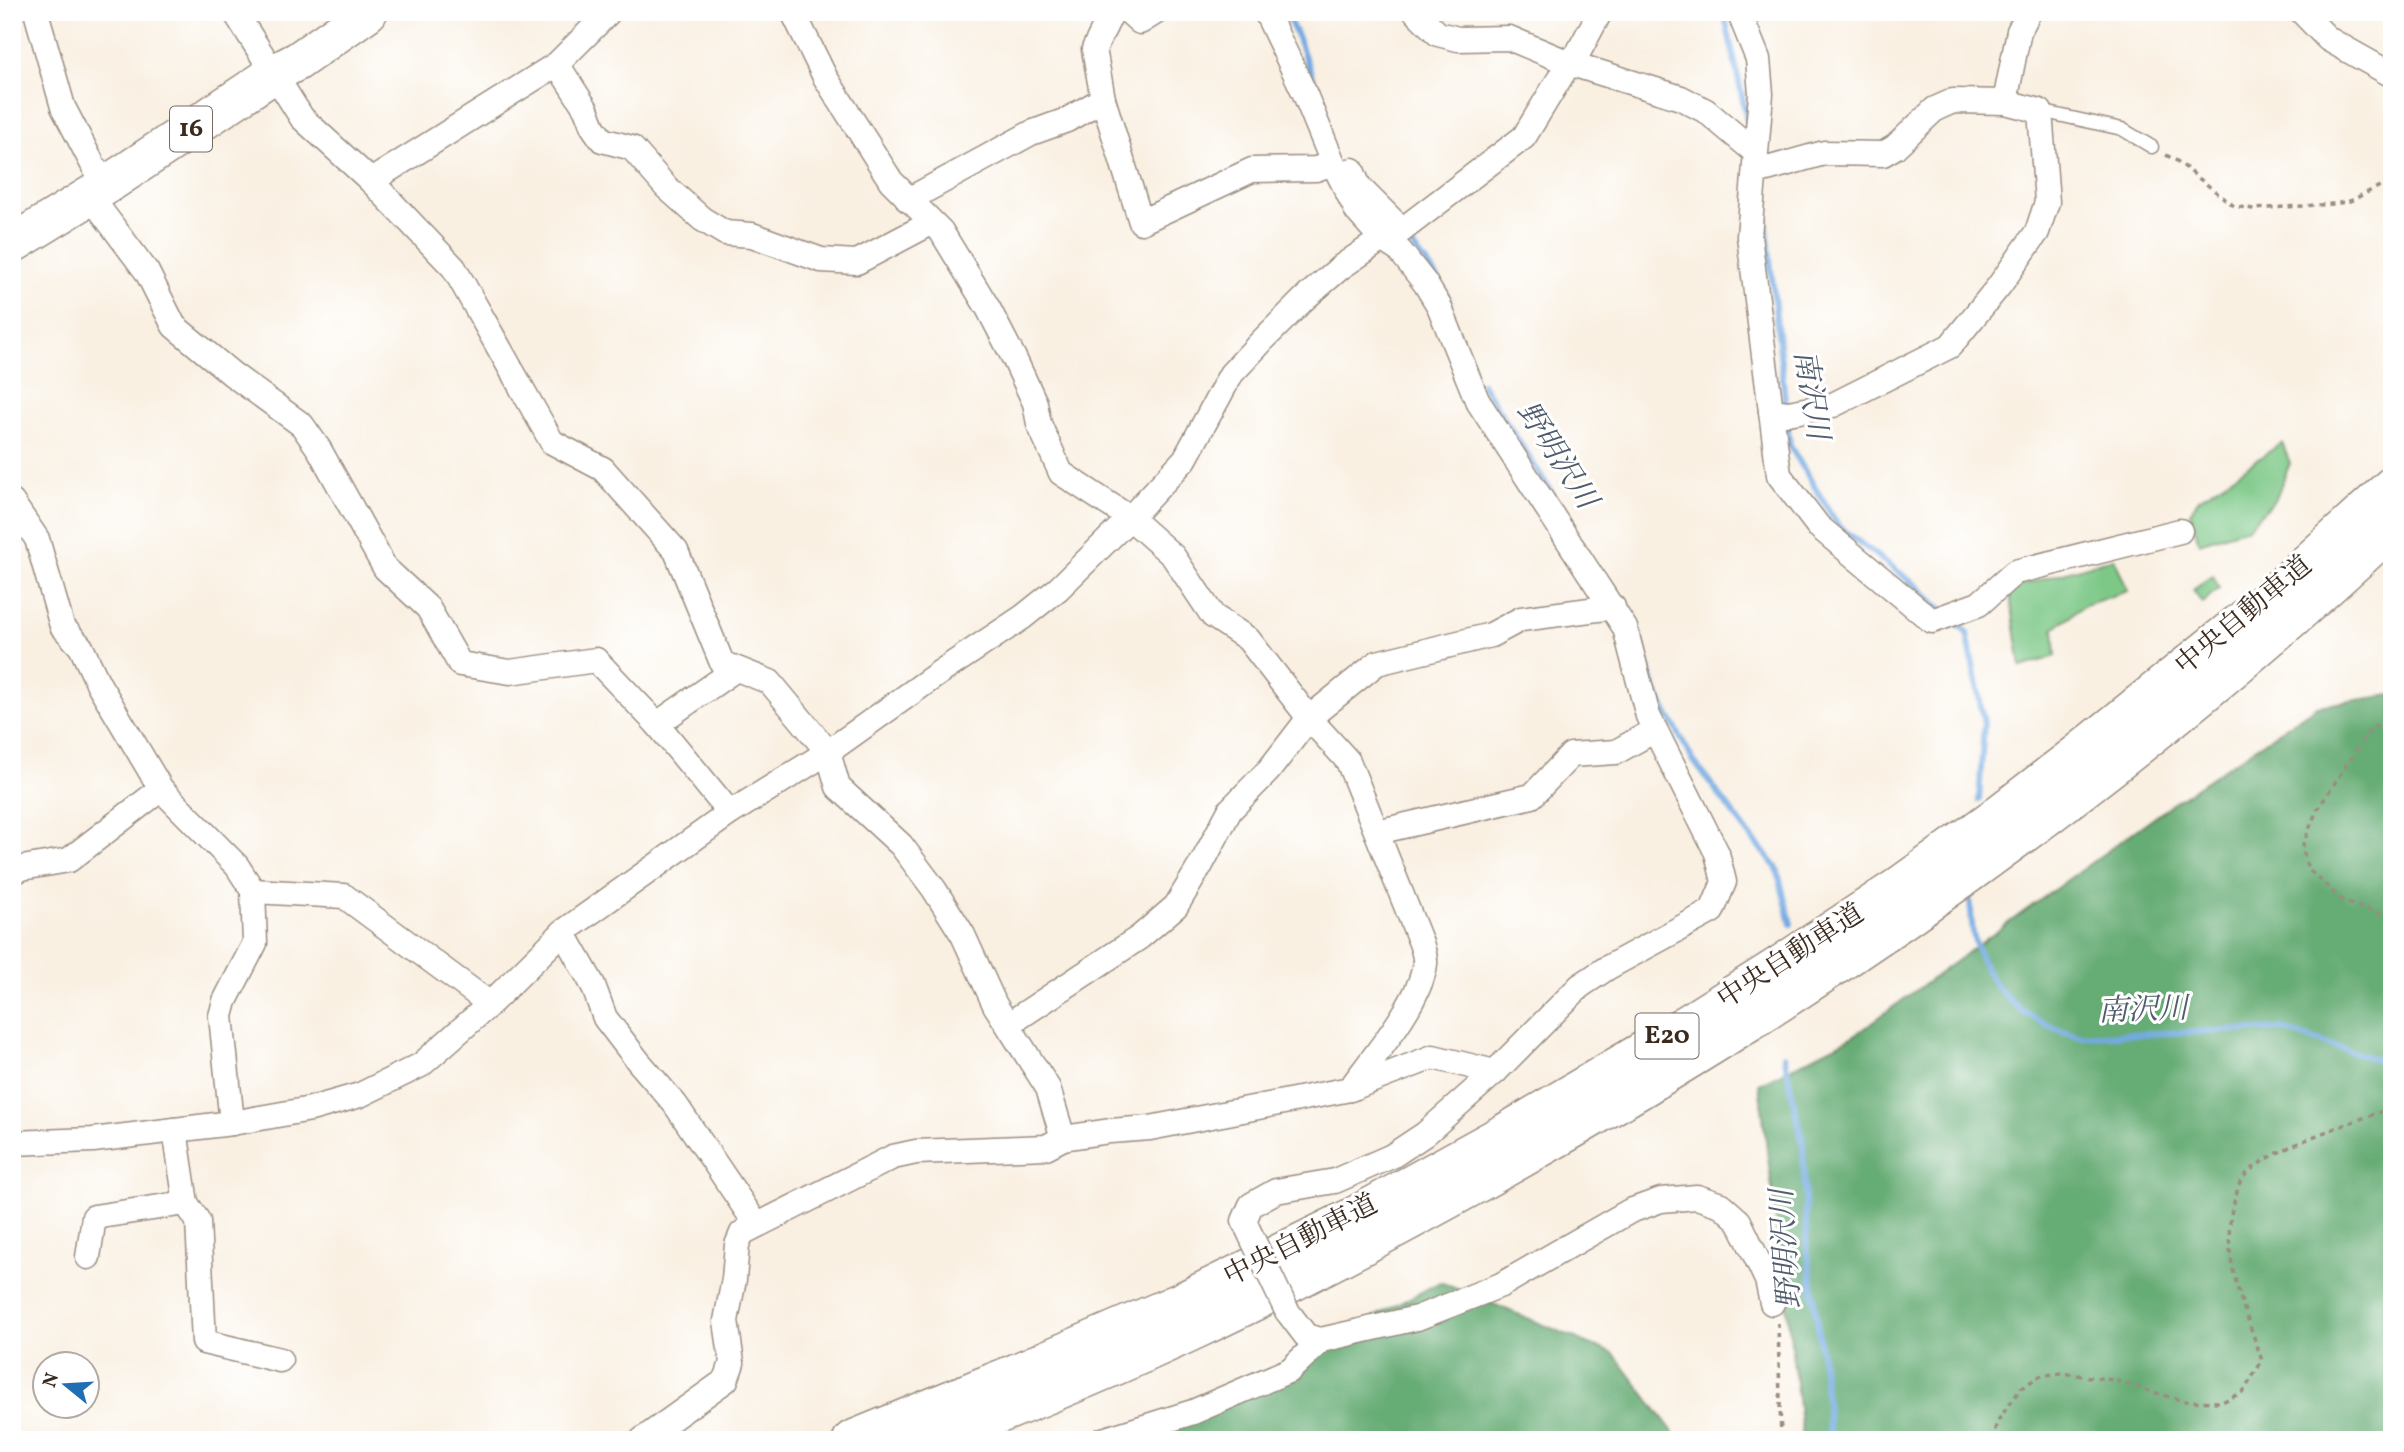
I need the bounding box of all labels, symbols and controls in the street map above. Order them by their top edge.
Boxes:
road number: 16 [170,106,212,152]
water label: 南沢川 [1782,347,1838,446]
water label: 野明沢川 [1506,394,1608,520]
street label: 中央自動車道 [2167,547,2321,685]
street label: 中央自動車道 [1710,895,1872,1019]
water label: 南沢川 [2097,988,2192,1034]
road number: E20 [1636,1014,1698,1058]
street label: 中央自動車道 [1217,1185,1385,1297]
water label: 野明沢川 [1762,1185,1812,1310]
north arrow [32,1350,102,1420]
text: N [37,1370,66,1391]

